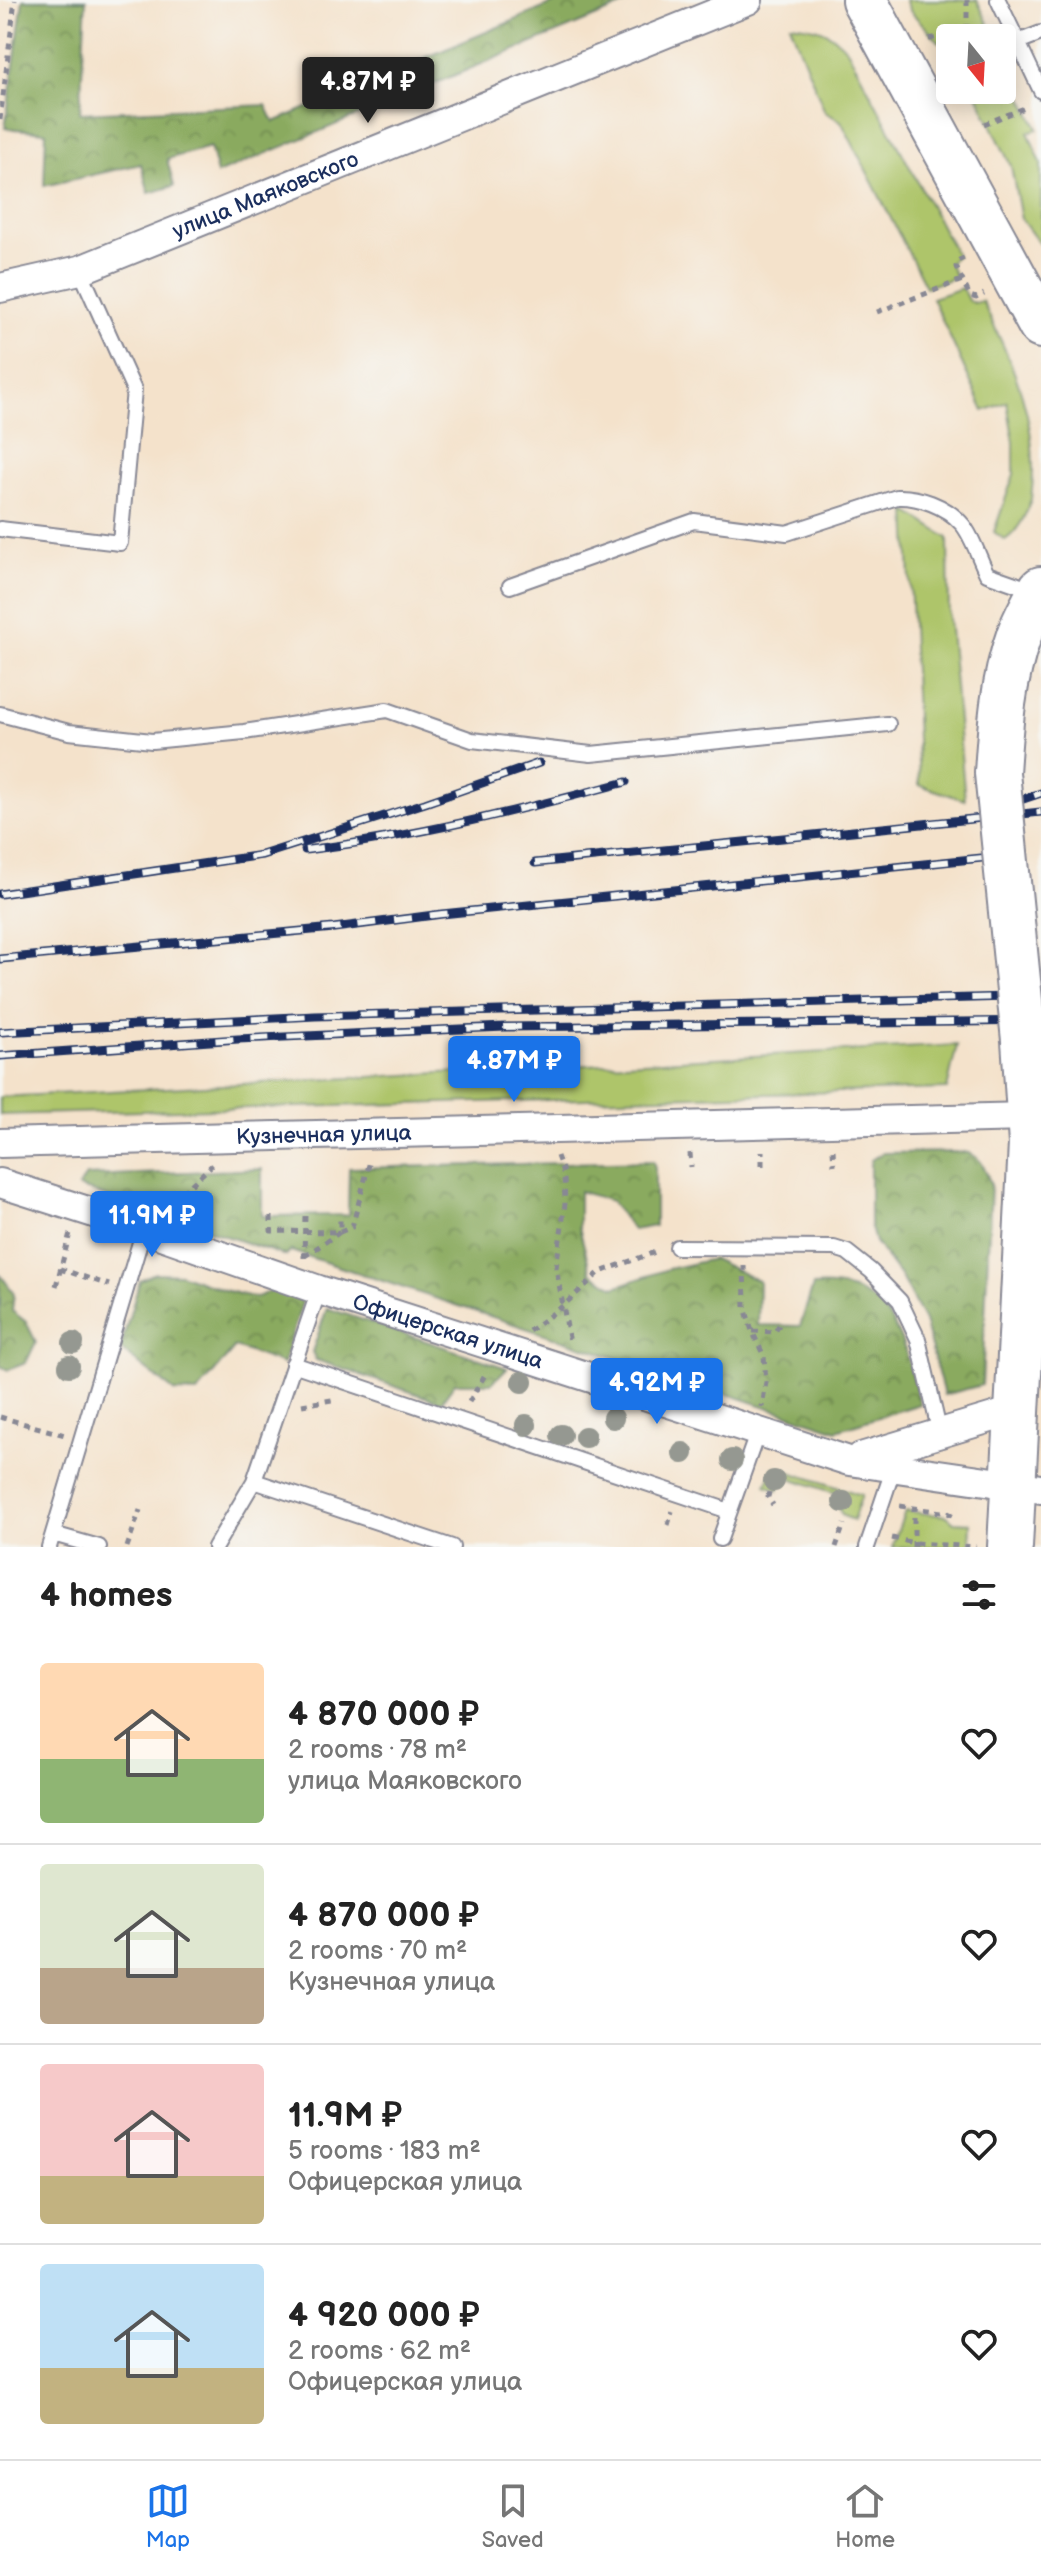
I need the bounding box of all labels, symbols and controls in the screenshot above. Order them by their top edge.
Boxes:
north arrow [936,24,1016,104]
map controls [936,24,1016,104]
pin: 4.87M ₽ [294,57,442,125]
text: 4.87M ₽ [320,67,416,98]
street label: улица Маяковского [169,145,362,245]
pin: 4.87M ₽ [440,1036,588,1104]
text: 4.87M ₽ [466,1046,562,1077]
street label: Кузнечная улица [236,1119,412,1151]
pin: 11.9M ₽ [78,1191,226,1259]
text: 11.9M ₽ [108,1201,196,1232]
street label: Офицерская улица [349,1288,547,1375]
pin: 4.92M ₽ [583,1358,731,1426]
text: 4.92M ₽ [609,1368,705,1399]
icon: filters [957,1573,1001,1617]
text: 4 homes [40,1575,172,1616]
text: 4 870 000 ₽ [288,1694,479,1735]
icon: home [104,1695,200,1791]
icon: heart [957,1721,1001,1765]
text: 2 rooms · 78 m² [288,1735,467,1766]
text: улица Маяковского [288,1766,522,1797]
text: 4 870 000 ₽ [288,1895,479,1936]
icon: home [104,1896,200,1992]
icon: heart [957,1922,1001,1966]
text: 2 rooms · 70 m² [288,1936,467,1967]
text: Кузнечная улица [288,1967,495,1998]
text: 11.9M ₽ [288,2095,402,2136]
icon: home [104,2096,200,2192]
icon: heart [957,2122,1001,2166]
text: 5 rooms · 183 m² [288,2136,481,2167]
text: Офицерская улица [288,2167,522,2198]
text: 4 920 000 ₽ [288,2295,480,2336]
icon: home [104,2296,200,2392]
icon: heart [957,2322,1001,2366]
text: 2 rooms · 62 m² [288,2336,471,2367]
text: Офицерская улица [288,2367,522,2398]
tab: Map [146,2479,190,2554]
tab: Saved [482,2479,544,2554]
tab: Home [835,2479,895,2554]

